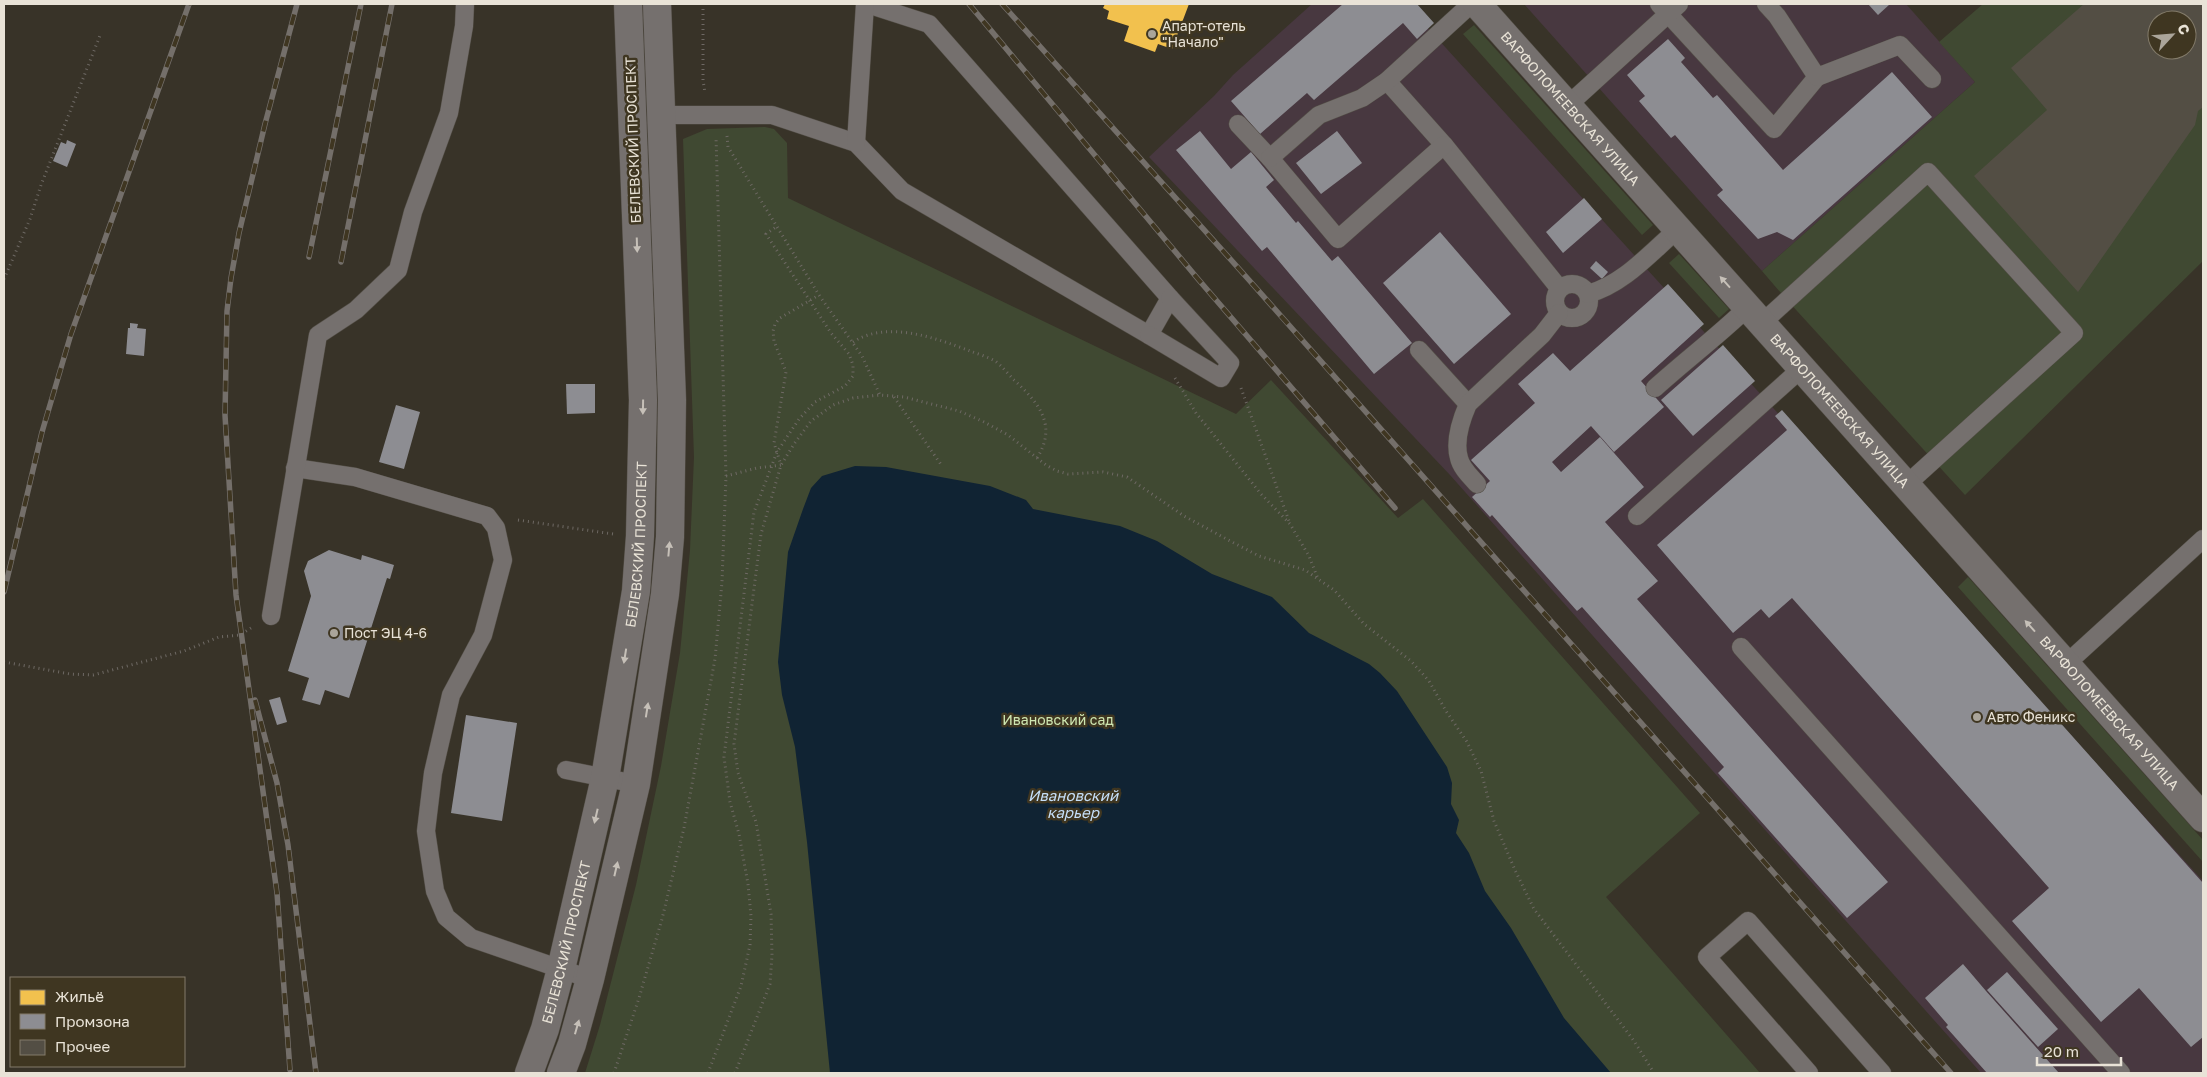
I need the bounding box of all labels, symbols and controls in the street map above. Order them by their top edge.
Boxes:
north arrow [2147,10,2197,60]
place label: Апарт-отель "Начало" [1162,17,1246,50]
text: С [2174,21,2194,37]
marker: Апарт-отель "Начало" [1146,28,1158,40]
street label: ВАРФОЛОМЕЕВСКАЯ УЛИЦА [1497,28,1644,189]
street label: БЕЛЕВСКИЙ ПРОСПЕКТ [621,56,644,224]
one-way arrow [633,237,641,253]
one-way arrow [1719,276,1731,288]
street label: ВАРФОЛОМЕЕВСКАЯ УЛИЦА [1767,330,1914,491]
one-way arrow [639,399,647,415]
street label: БЕЛЕВСКИЙ ПРОСПЕКТ [621,461,650,629]
one-way arrow [665,541,673,557]
one-way arrow [2025,619,2036,632]
place label: Пост ЭЦ 4-6 [344,624,427,641]
marker: Пост ЭЦ 4-6 [328,627,340,639]
street label: ВАРФОЛОМЕЕВСКАЯ УЛИЦА [2037,632,2183,794]
one-way arrow [621,649,629,665]
one-way arrow [643,702,651,718]
place label: Авто Феникс [1987,708,2076,725]
park label: Ивановский сад [1002,711,1114,728]
marker: Авто Феникс [1971,711,1983,723]
water label: Ивановский карьер [1028,786,1119,821]
one-way arrow [592,809,600,824]
street label: БЕЛЕВСКИЙ ПРОСПЕКТ [538,859,594,1026]
one-way arrow [612,862,620,877]
legend [10,977,185,1067]
text: Жильё [55,987,104,1005]
text: Промзона [55,1012,130,1030]
one-way arrow [573,1020,581,1035]
scale bar [2037,1034,2121,1066]
text: Прочее [55,1037,111,1055]
text: 20 m [2044,1042,2079,1060]

